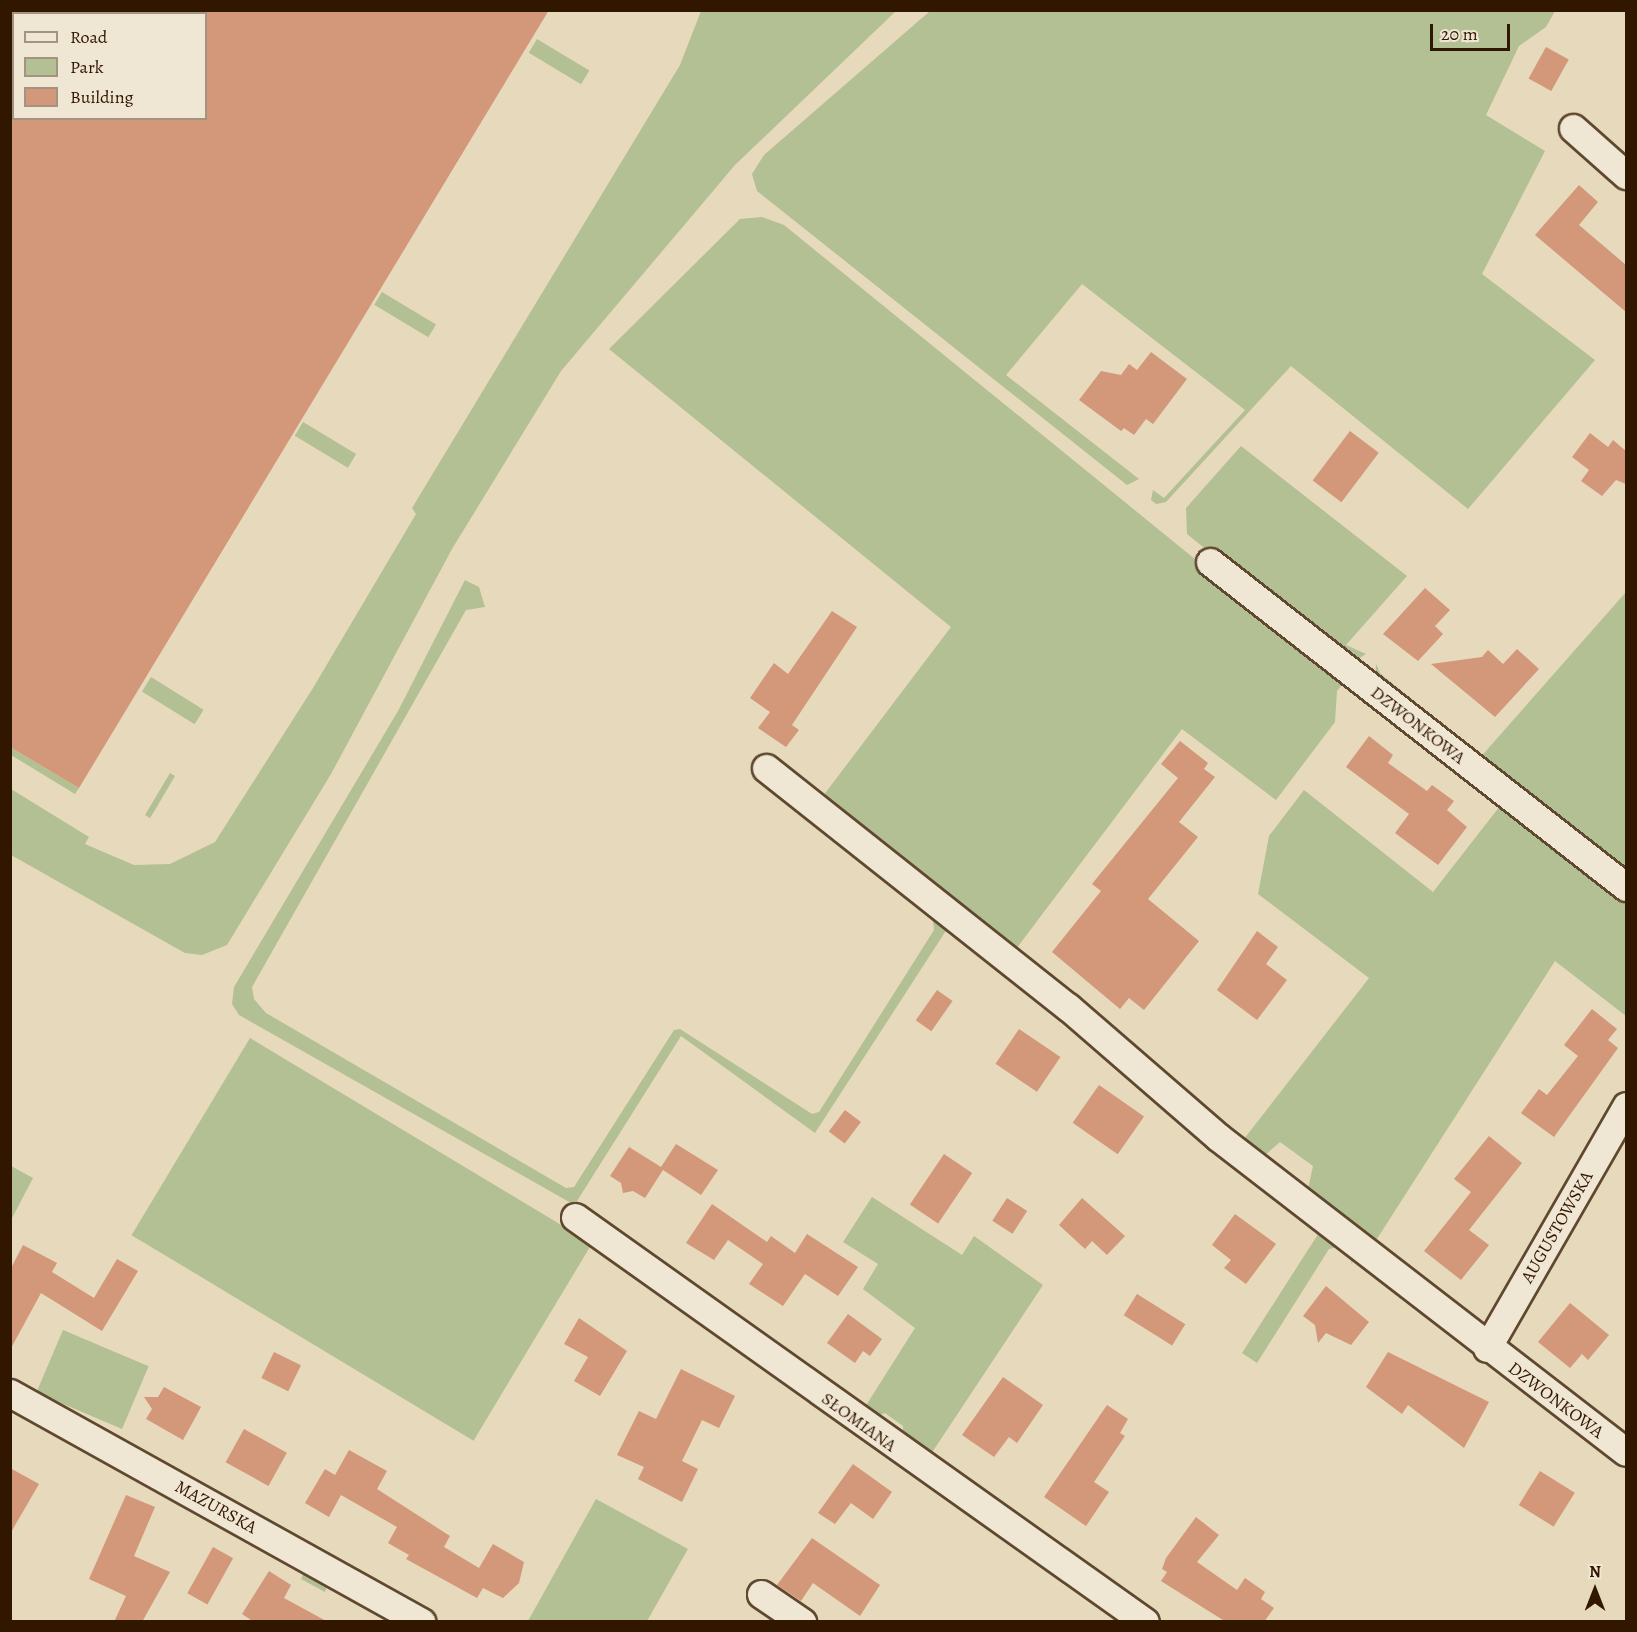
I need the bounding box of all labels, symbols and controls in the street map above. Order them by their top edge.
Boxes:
legend [12,12,207,120]
scale bar [1433,12,1512,50]
text: 20 m [1441,22,1478,46]
text: Road [70,25,107,49]
text: Park [70,55,104,79]
text: Building [70,85,134,109]
street label: DZWONKOWA [1366,681,1470,769]
street label: AUGUSTOWSKA [1516,1167,1598,1287]
street label: DZWONKOWA [1504,1357,1608,1443]
street label: SŁOMIANA [817,1388,901,1456]
street label: MAZURSKA [171,1476,261,1538]
north arrow [1565,1560,1625,1620]
text: N [1589,1561,1601,1583]

